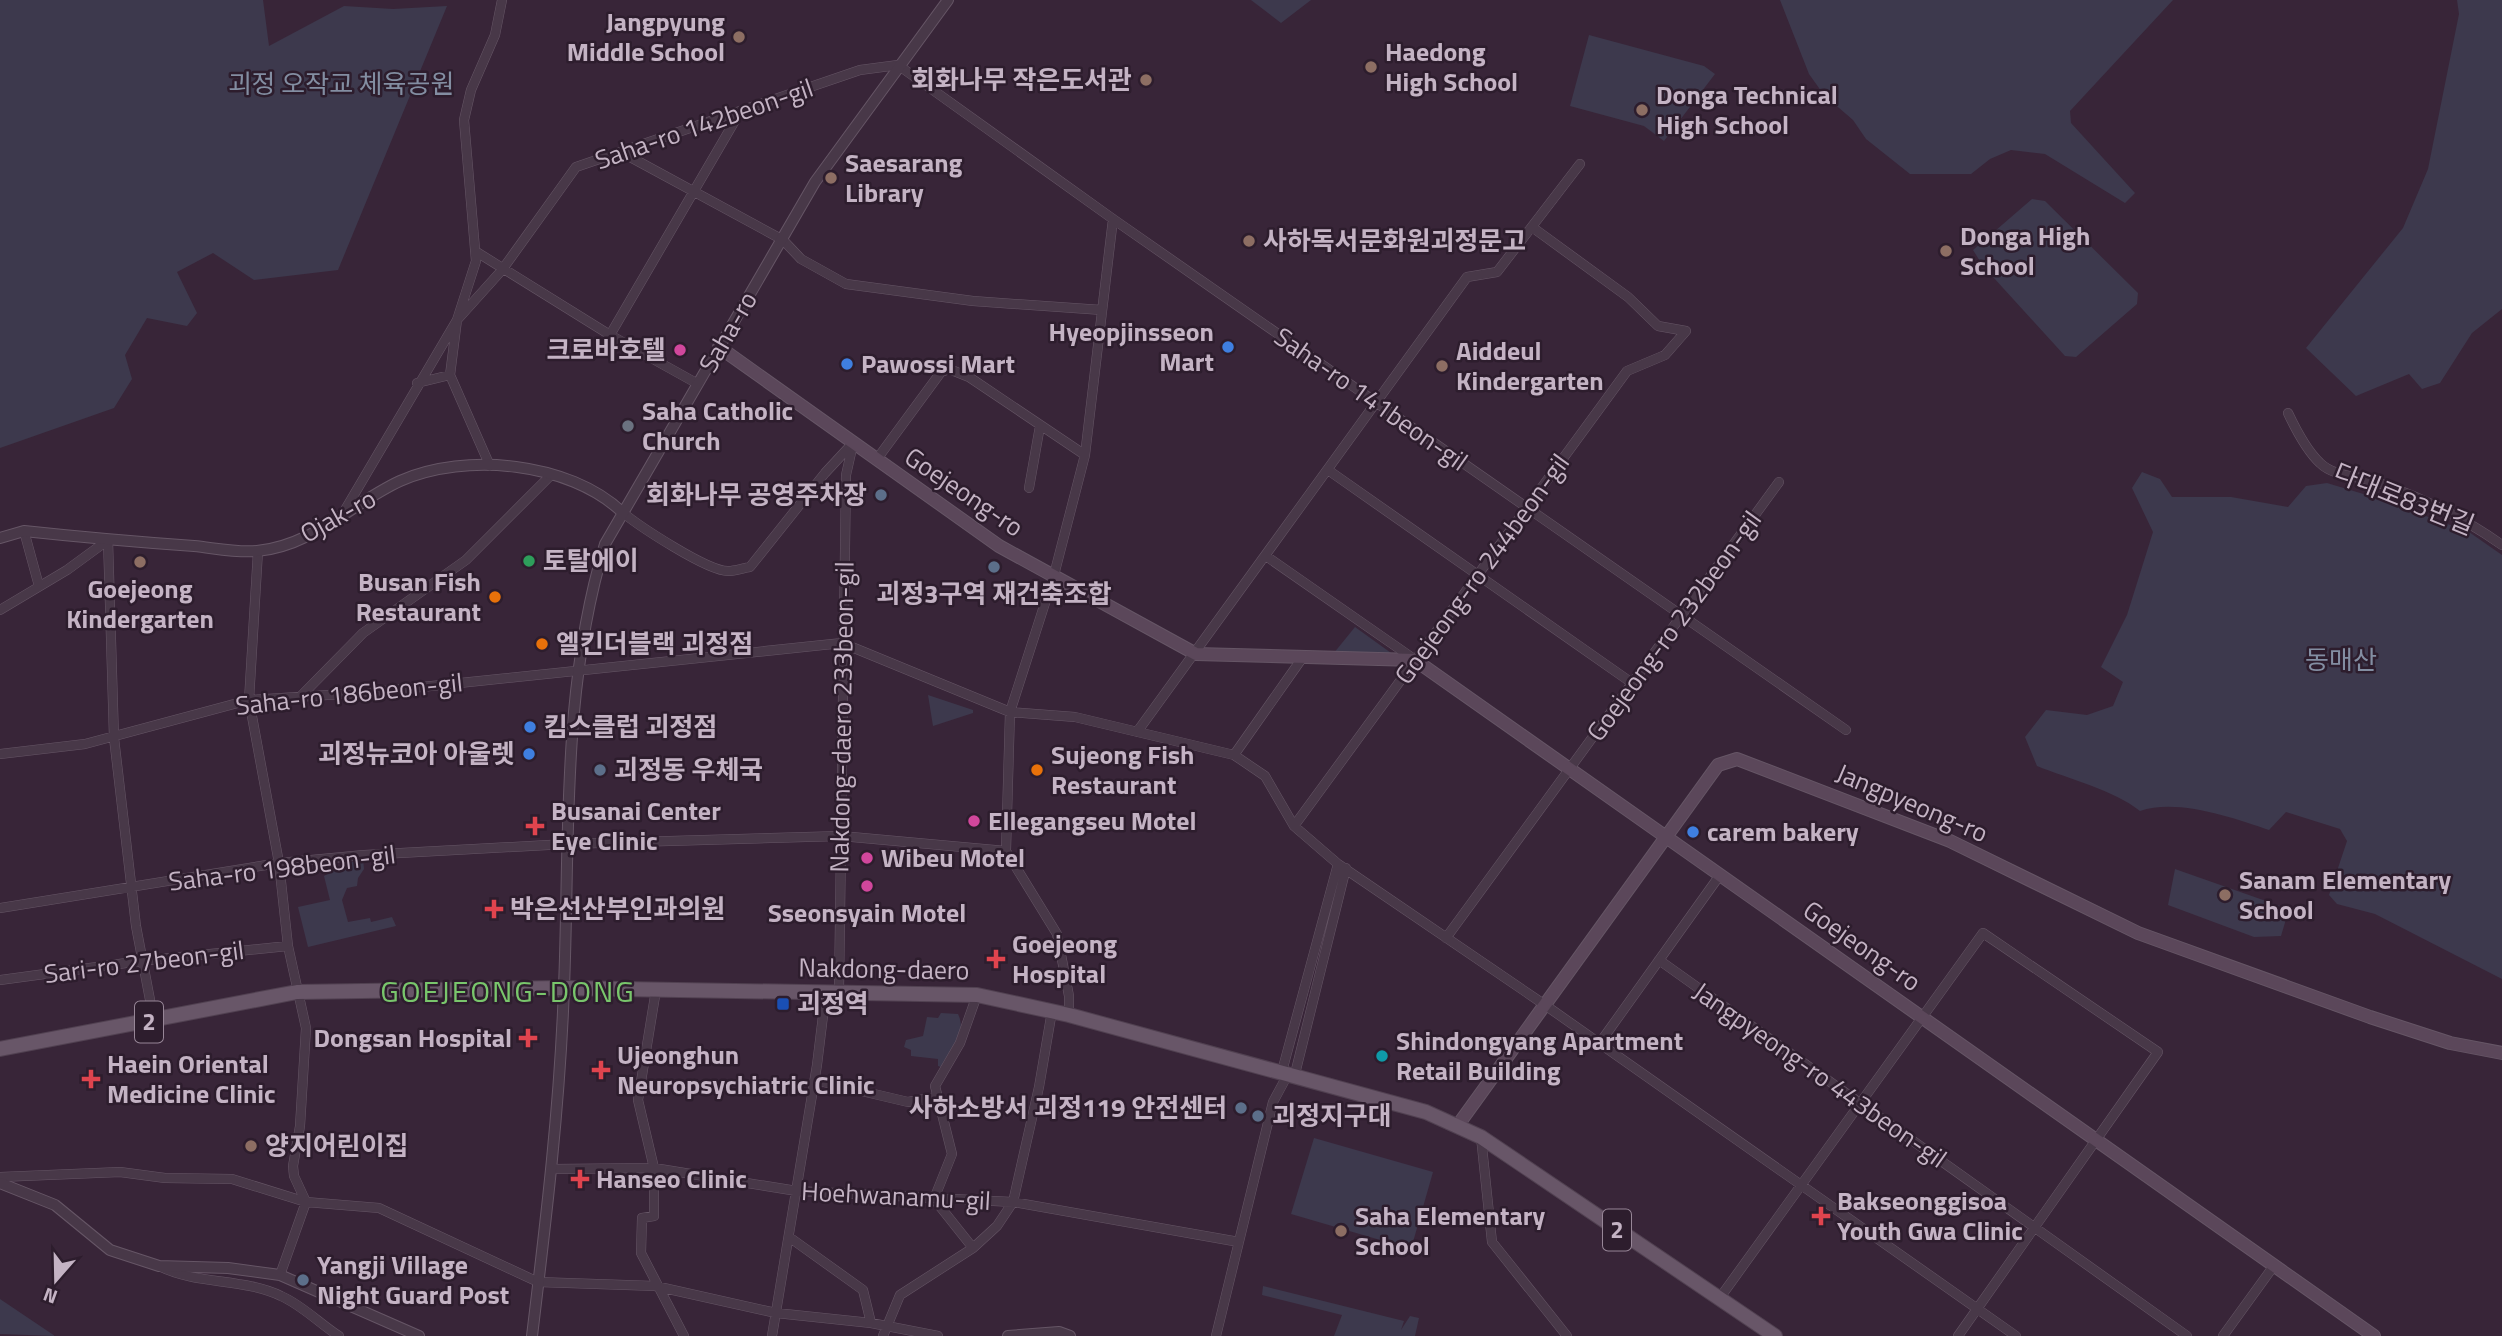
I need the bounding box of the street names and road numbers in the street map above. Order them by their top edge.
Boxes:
street label: Saha-ro 142beon-gil [590,68,818,179]
street label: Saha-ro [689,284,766,380]
street label: Saha-ro 141beon-gil [1267,317,1476,480]
street label: Goejeong-ro [897,437,1032,546]
street label: Goejeong-ro 244beon-gil [1385,445,1579,692]
street label: 다대로83번길 [2328,453,2480,544]
street label: Ojak-ro [293,479,383,552]
street label: Goejeong-ro 232beon-gil [1577,502,1771,749]
street label: Nakdong-daero 233beon-gil [819,561,864,873]
street label: Saha-ro 186beon-gil [233,662,465,725]
street label: Jangpyeong-ro [1830,753,1994,852]
street label: Saha-ro 198beon-gil [166,834,398,901]
street label: Goejeong-ro [1795,891,1929,1001]
street label: Sari-ro 27beon-gil [42,930,246,993]
street label: Nakdong-daero [798,948,970,989]
street label: Jangpyeong-ro 443beon-gil [1686,972,1955,1177]
road number: 2 [135,1002,163,1042]
street label: Hoehwanamu-gil [800,1171,992,1220]
road number: 2 [1603,1210,1631,1250]

